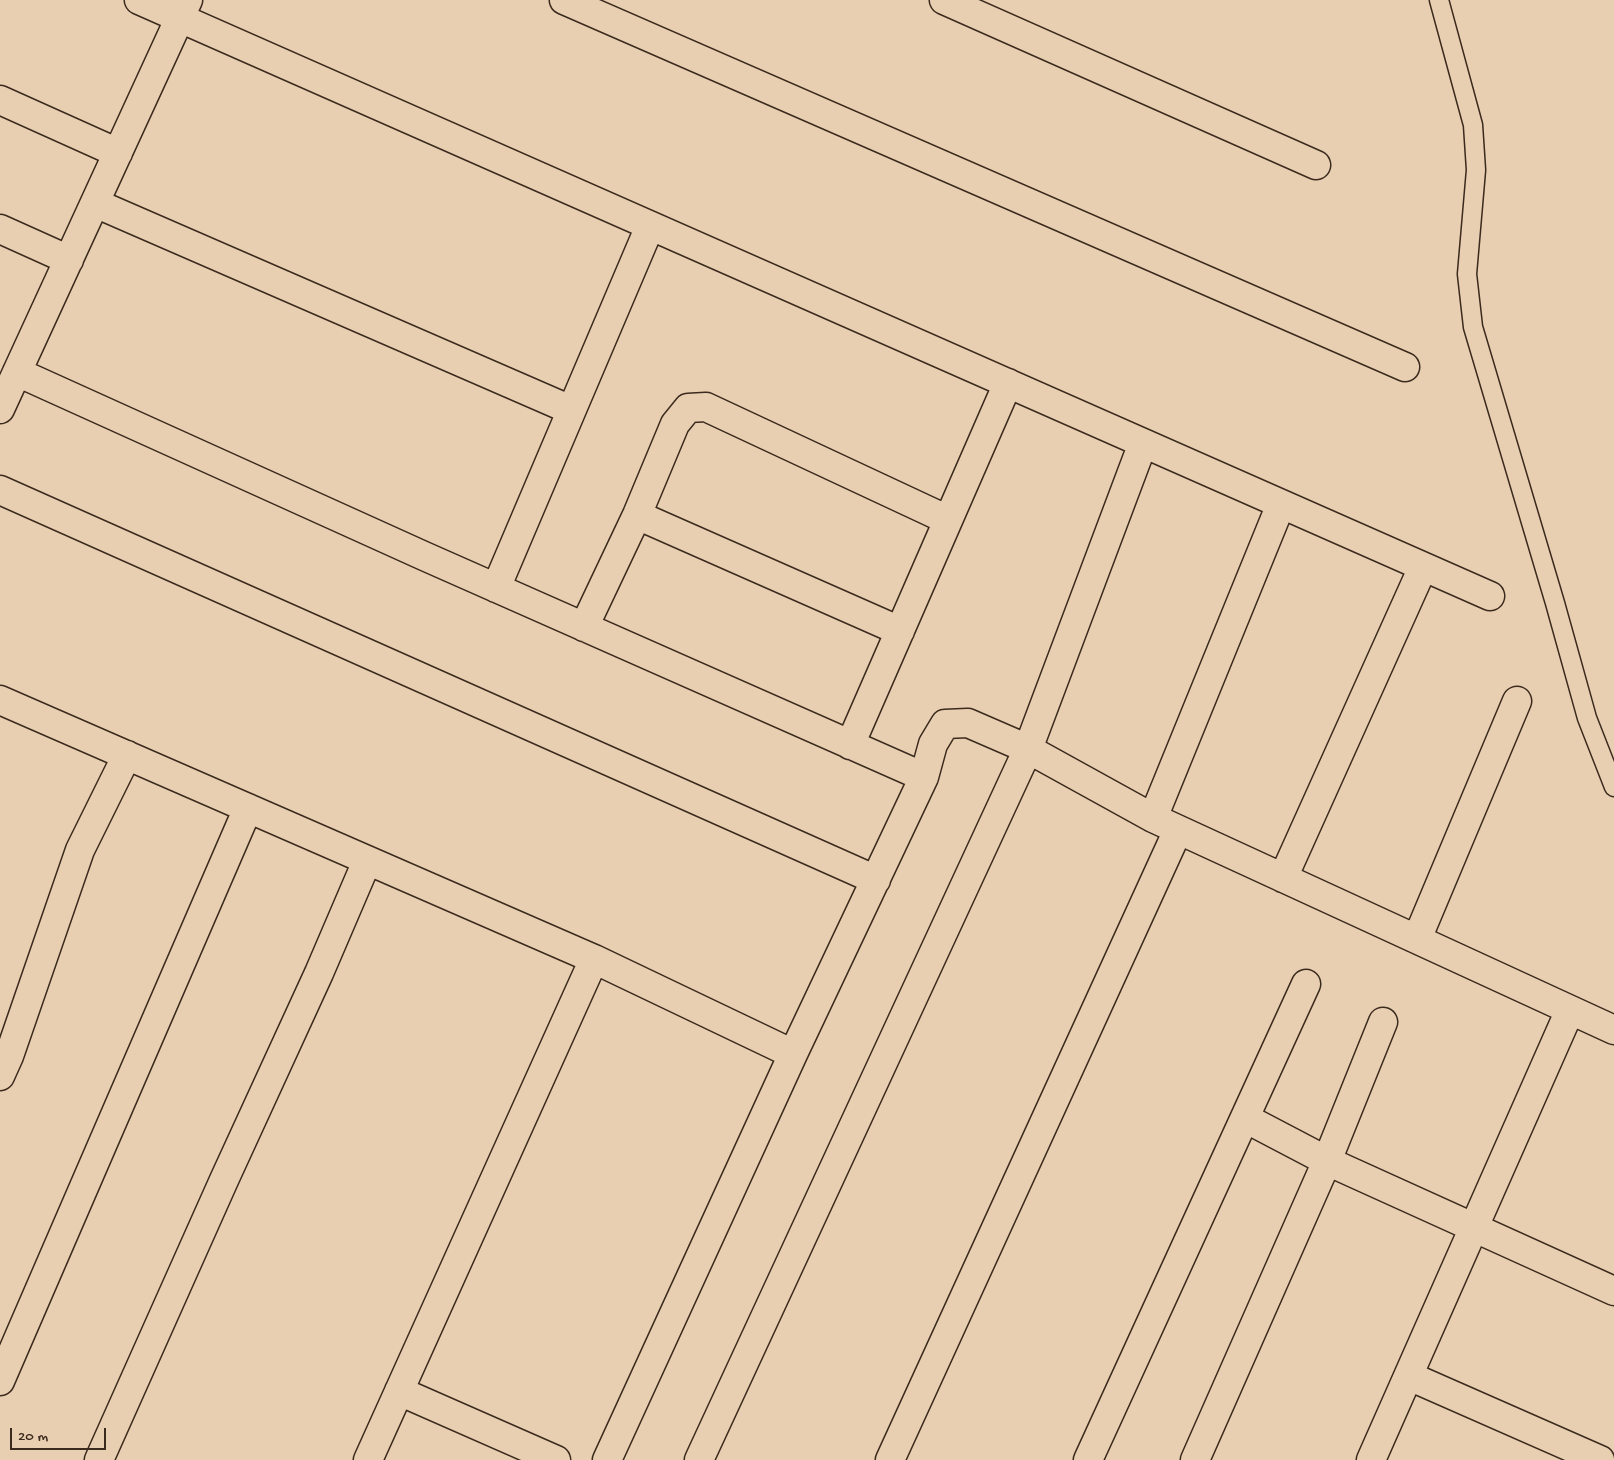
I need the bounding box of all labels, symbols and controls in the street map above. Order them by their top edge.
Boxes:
scale bar [12,1418,109,1450]
text: 20 m [18,1428,48,1446]

